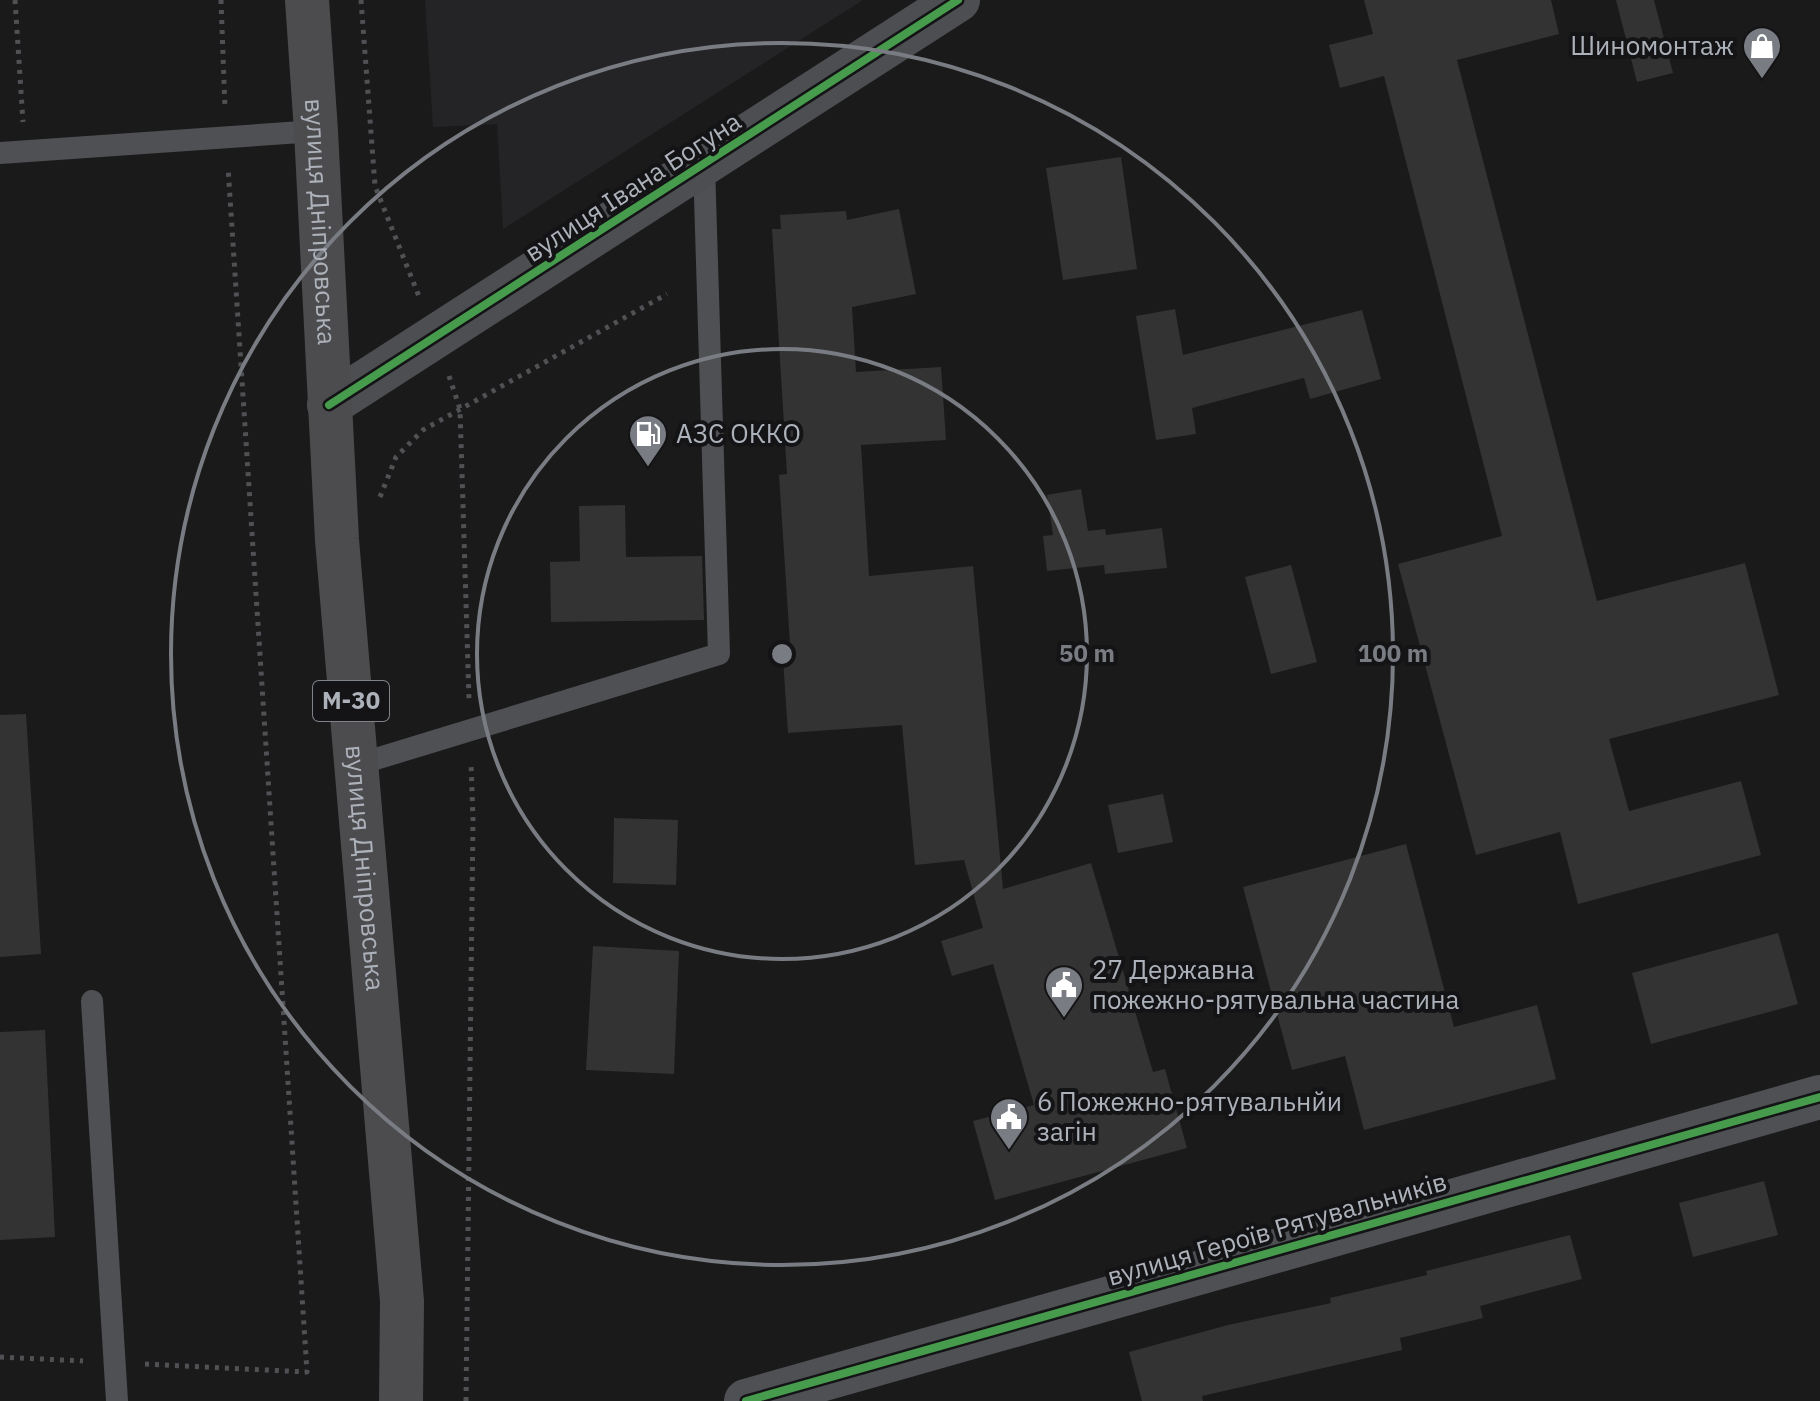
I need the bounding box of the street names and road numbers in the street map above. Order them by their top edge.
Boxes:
street label: вулиця Дніпровська [298,97,345,346]
street label: вулиця Івана Богуна [518,103,747,269]
road number: М-30 [313,681,389,721]
street label: вулиця Дніпровська [339,743,393,992]
street label: вулиця Героїв Рятувальників [1103,1163,1450,1293]

